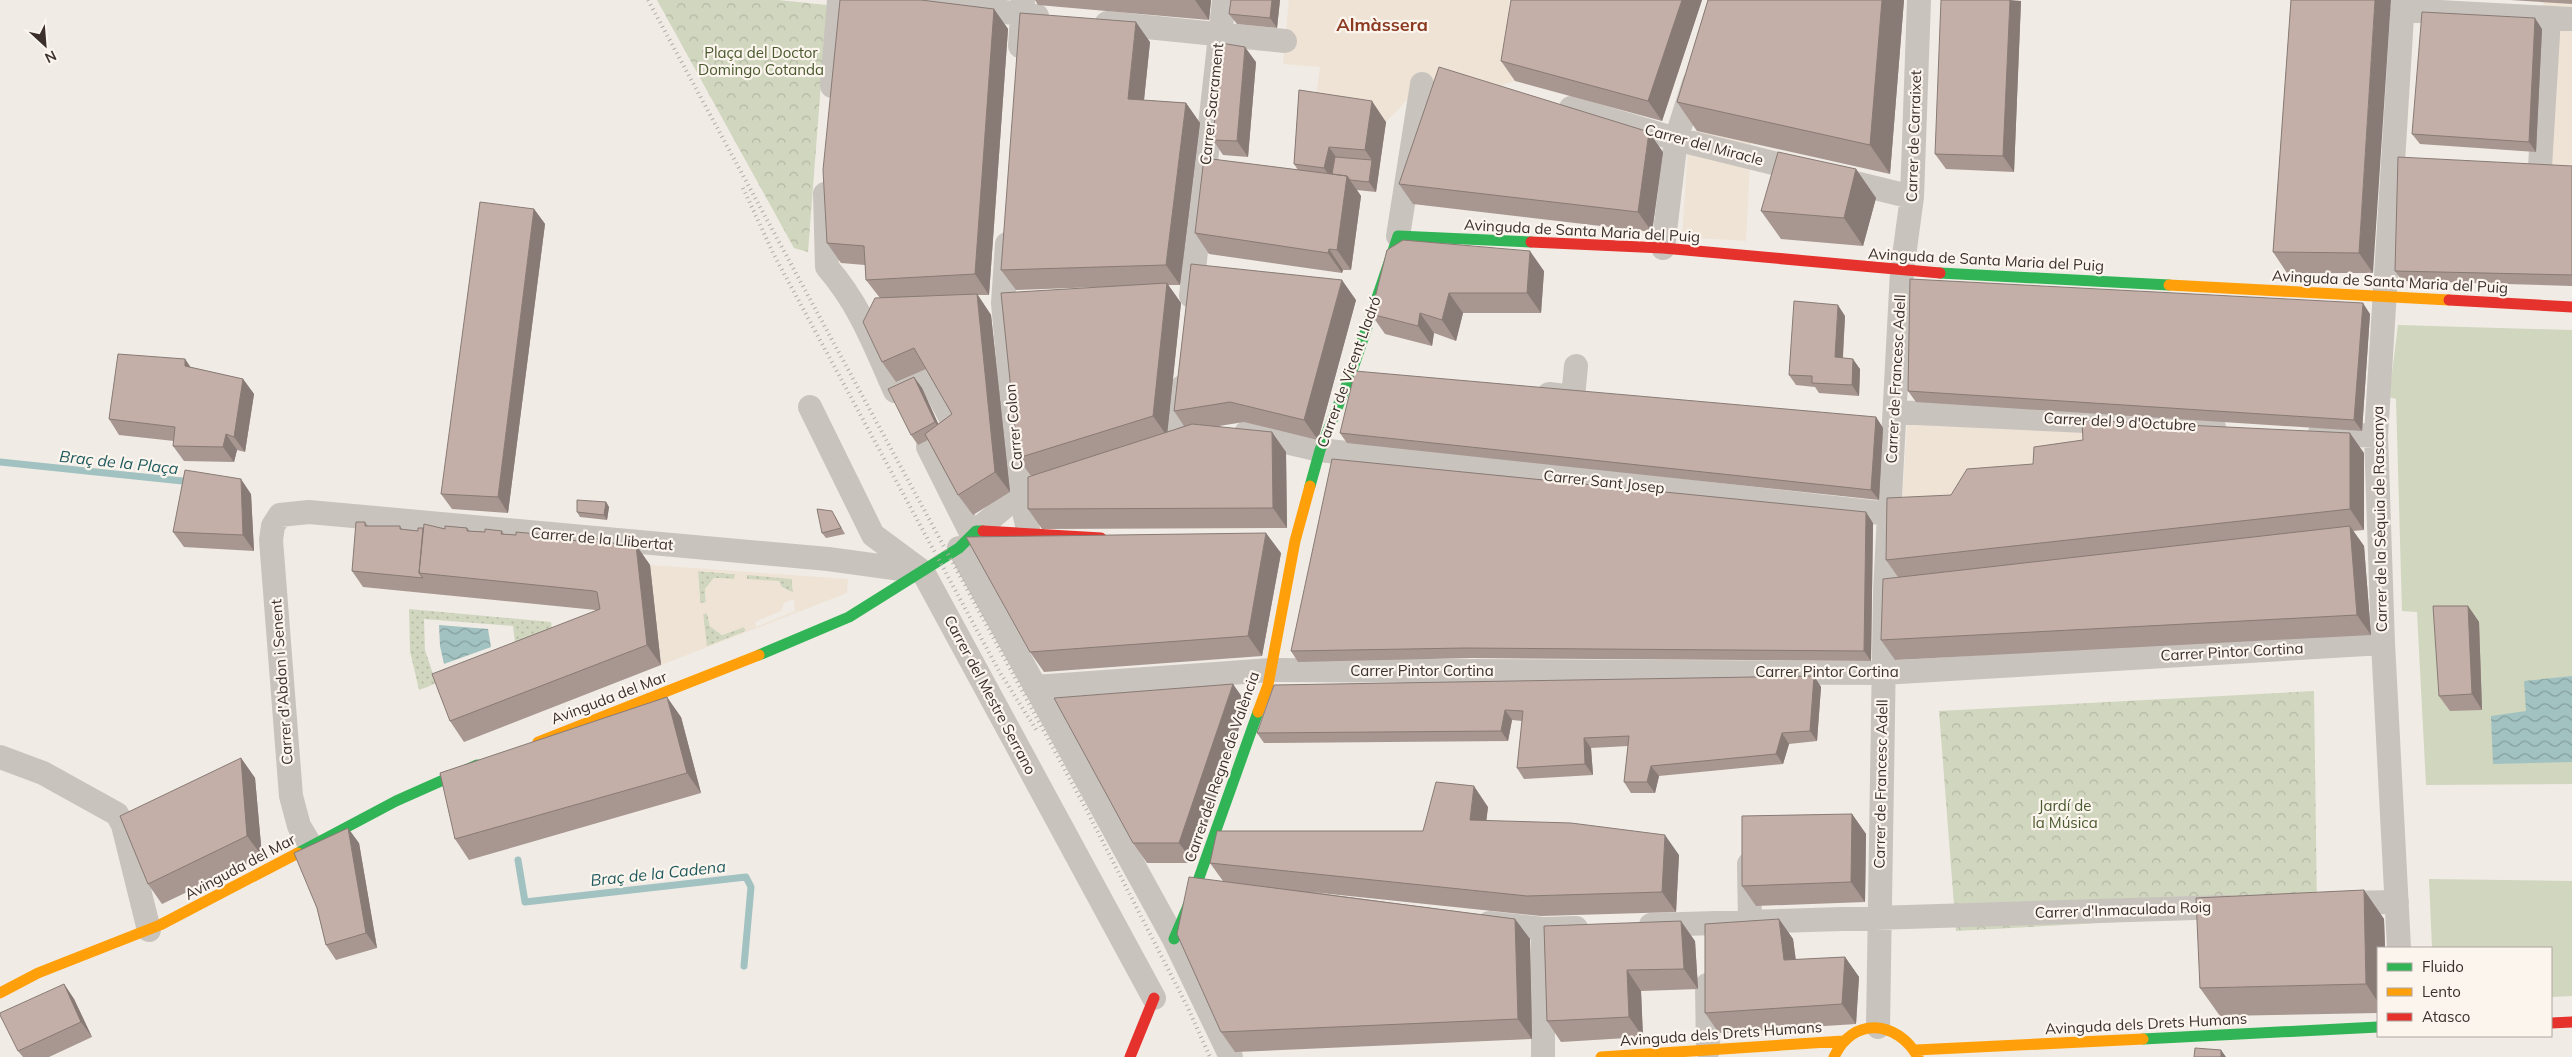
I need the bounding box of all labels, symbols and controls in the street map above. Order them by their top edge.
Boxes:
district label: Almàssera [1336,13,1428,36]
north arrow [20,20,70,70]
street label: Carrer Sacrament [1196,42,1227,166]
park label: Plaça del Doctor Domingo Cotanda [698,43,824,79]
text: N [42,46,59,67]
street label: Carrer de Carraixet [1902,70,1925,202]
street label: Carrer del Miracle [1643,120,1765,169]
street label: Avinguda de Santa Maria del Puig [1464,215,1701,246]
street label: Avinguda de Santa Maria del Puig [1868,244,2105,275]
street label: Avinguda de Santa Maria del Puig [2272,266,2509,297]
street label: Carrer de Vicent Lladró [1312,294,1385,450]
street label: Carrer de Francesc Adell [1882,294,1909,464]
street label: Carrer Colon [1000,383,1027,471]
street label: Carrer de la Sèquia de Rascanya [2368,406,2391,632]
street label: Carrer del 9 d'Octubre [2043,408,2197,435]
water label: Braç de la Plaça [58,446,180,478]
street label: Carrer Sant Josep [1543,466,1666,497]
street label: Carrer de la Llibertat [530,523,674,554]
street label: Carrer d'Abdon i Senent [266,599,297,765]
street label: Carrer del Mestre Serrano [940,612,1041,778]
street label: Carrer Pintor Cortina [2160,638,2304,665]
street label: Carrer Pintor Cortina [1350,661,1494,680]
street label: Carrer Pintor Cortina [1755,662,1899,681]
street label: Avinguda del Mar [548,667,670,728]
street label: Carrer del Regne de València [1180,669,1263,865]
street label: Carrer de Francesc Adell [1870,699,1891,869]
park label: Jardí de la Música [2032,796,2098,832]
street label: Avinguda del Mar [181,829,299,904]
water label: Braç de la Cadena [589,856,727,890]
street label: Carrer d'Inmaculada Roig [2034,897,2211,922]
legend [2377,947,2552,1037]
text: Fluido [2422,957,2464,976]
text: Lento [2422,982,2461,1001]
text: Atasco [2422,1007,2470,1026]
street label: Avinguda dels Drets Humans [2044,1009,2248,1038]
street label: Avinguda dels Drets Humans [1619,1017,1823,1050]

